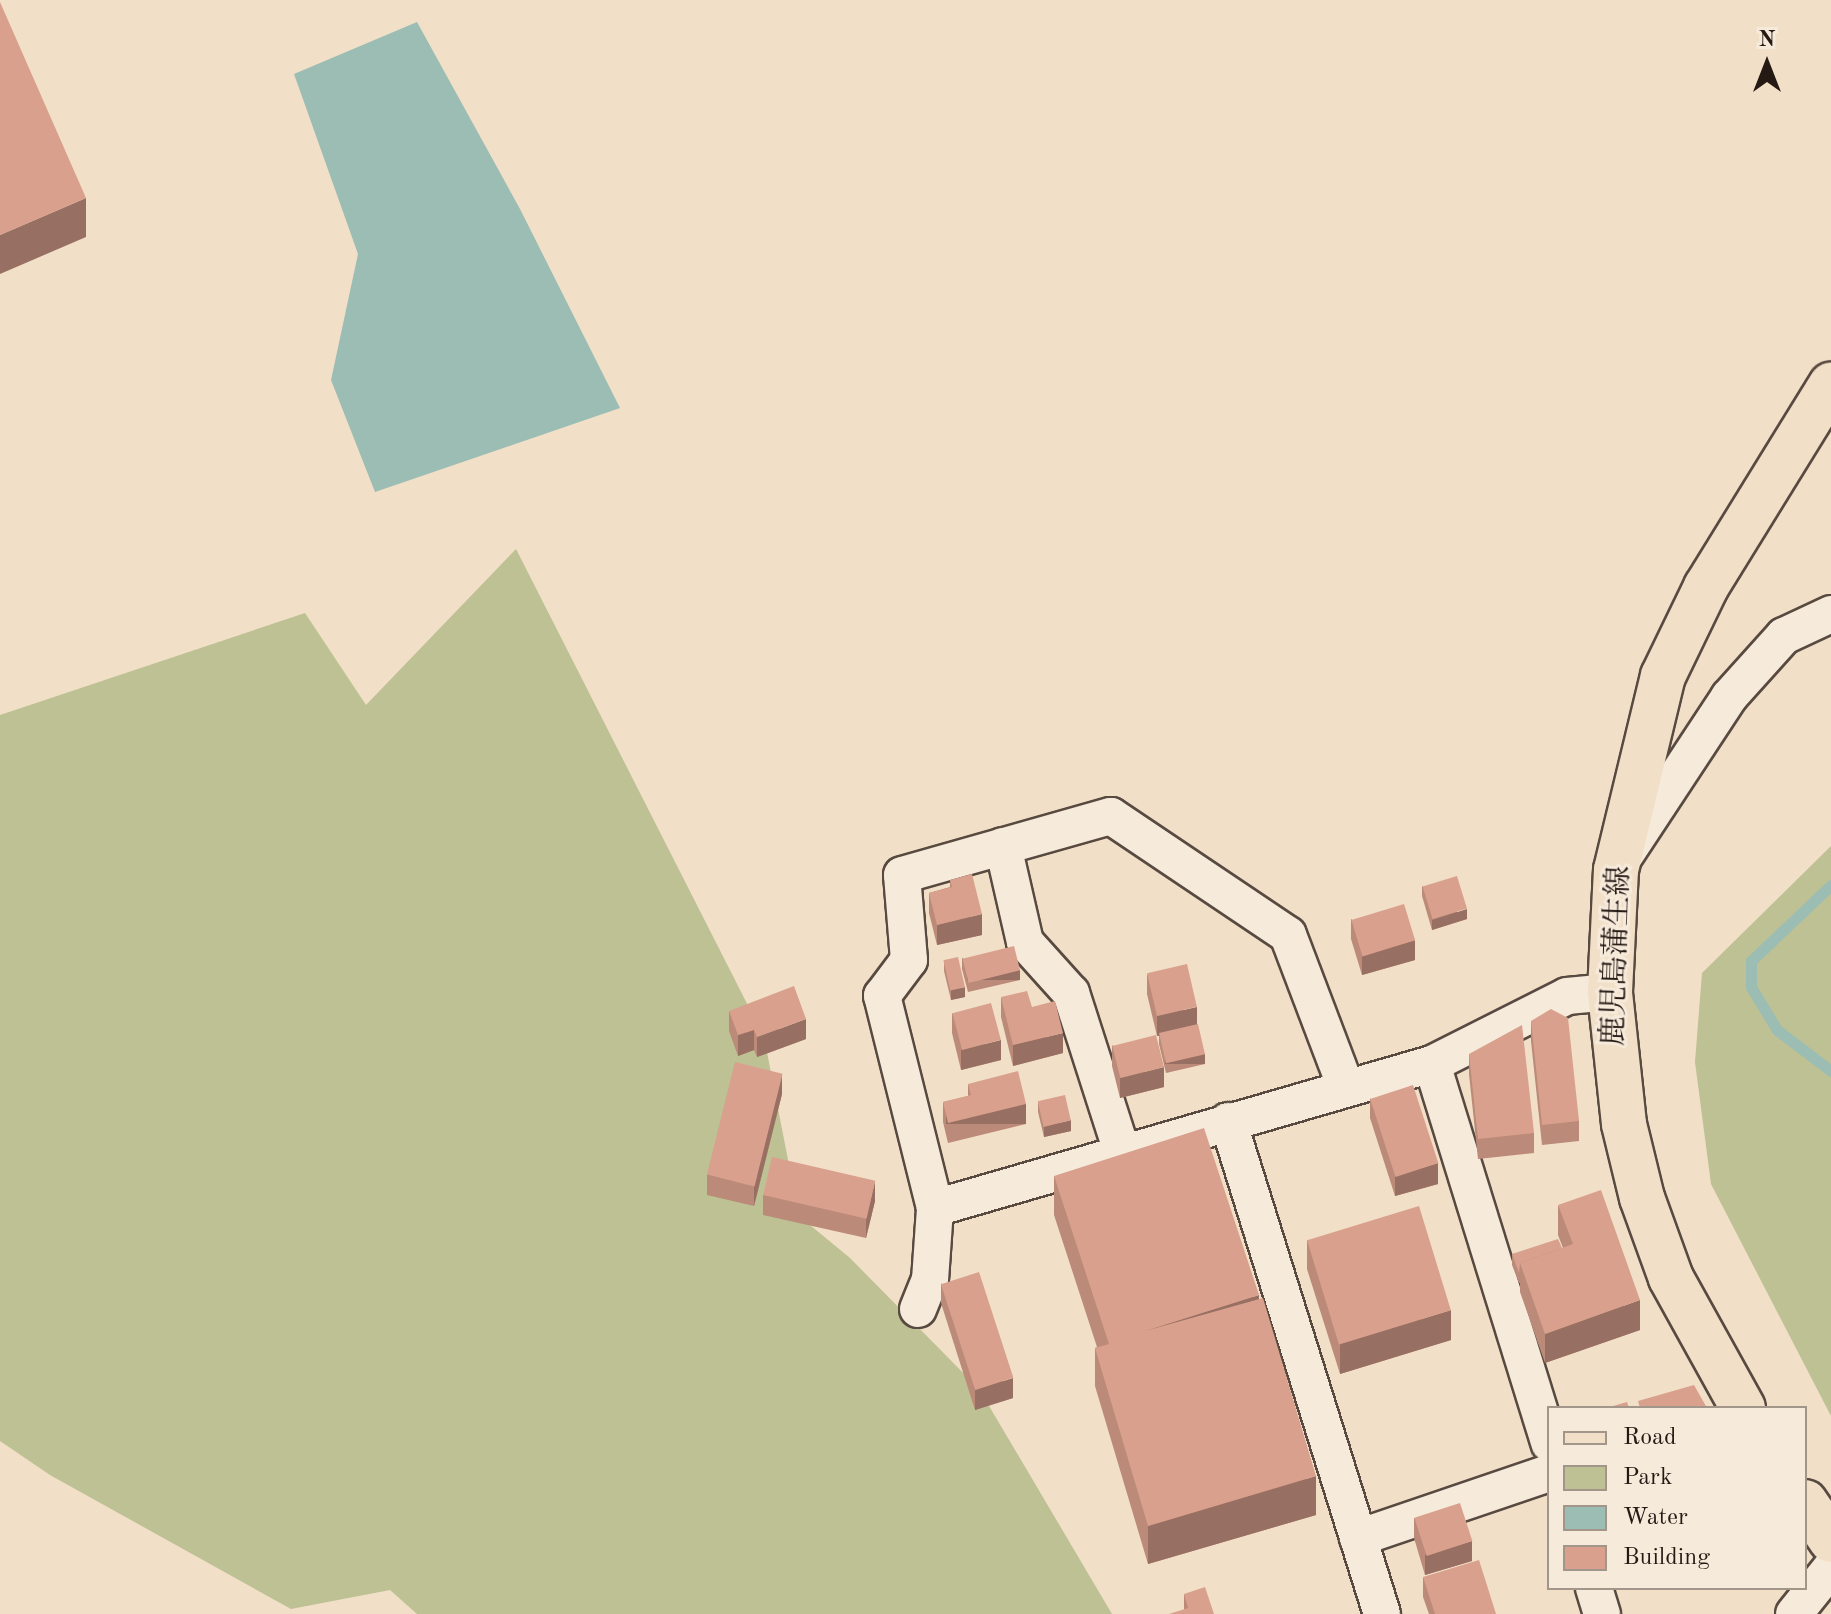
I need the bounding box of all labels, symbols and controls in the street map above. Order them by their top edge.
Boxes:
north arrow [1727,24,1807,104]
text: N [1759,29,1775,51]
street label: 鹿児島蒲生線 [1596,865,1638,1047]
legend [1547,1406,1807,1590]
text: Road [1623,1426,1676,1450]
text: Park [1623,1466,1672,1490]
text: Water [1623,1506,1688,1530]
text: Building [1623,1546,1710,1570]

